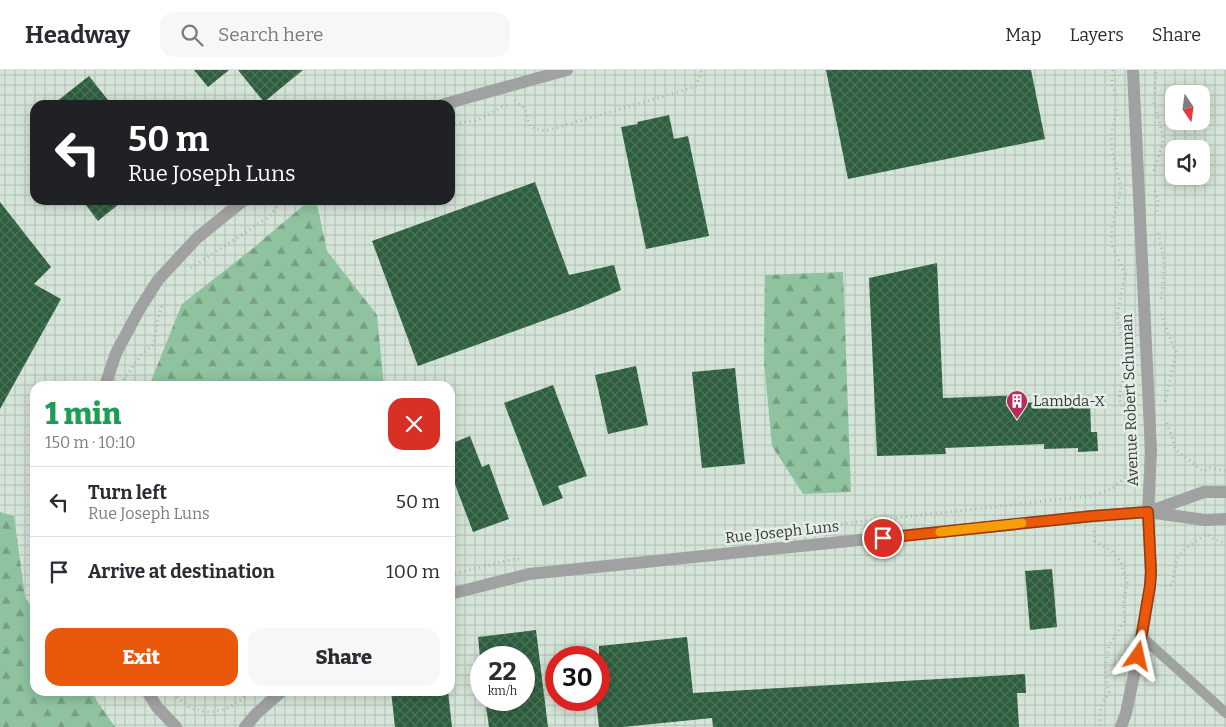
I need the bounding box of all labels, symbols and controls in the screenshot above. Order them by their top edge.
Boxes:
search box [160,12,510,57]
text: Headway [25,21,130,49]
icon: search [178,21,206,49]
text: Search here [218,23,324,46]
text: Map [1005,24,1041,46]
text: Layers [1069,24,1124,46]
text: Share [1152,24,1201,46]
north arrow [1165,85,1210,130]
map controls [1165,85,1210,185]
text: 50 m [128,118,209,160]
icon: left [45,120,110,185]
button: sound [1165,140,1210,185]
text: Rue Joseph Luns [128,160,295,187]
street label: Avenue Robert Schuman [1118,313,1142,487]
building icon: Lambda-X [1005,389,1029,420]
place label: Lambda-X [1033,392,1106,410]
text: 1 min [45,396,121,432]
button: close [388,398,440,450]
text: 150 m · 10:10 [45,433,135,452]
text: Turn left [88,481,167,504]
icon: left [45,488,73,516]
text: 50 m [396,490,440,513]
text: Rue Joseph Luns [88,504,210,523]
street label: Rue Joseph Luns [724,517,840,547]
pin [862,517,904,559]
icon: arrive [869,524,897,552]
icon: arrive [45,558,73,586]
text: Arrive at destination [88,560,275,583]
text: 100 m [386,560,440,583]
button: Exit [45,628,238,686]
button: Share [248,628,440,686]
position arrow [1111,629,1163,681]
speed limit sign: 30 [545,646,610,711]
text: 22 [488,657,517,687]
text: km/h [488,684,517,698]

